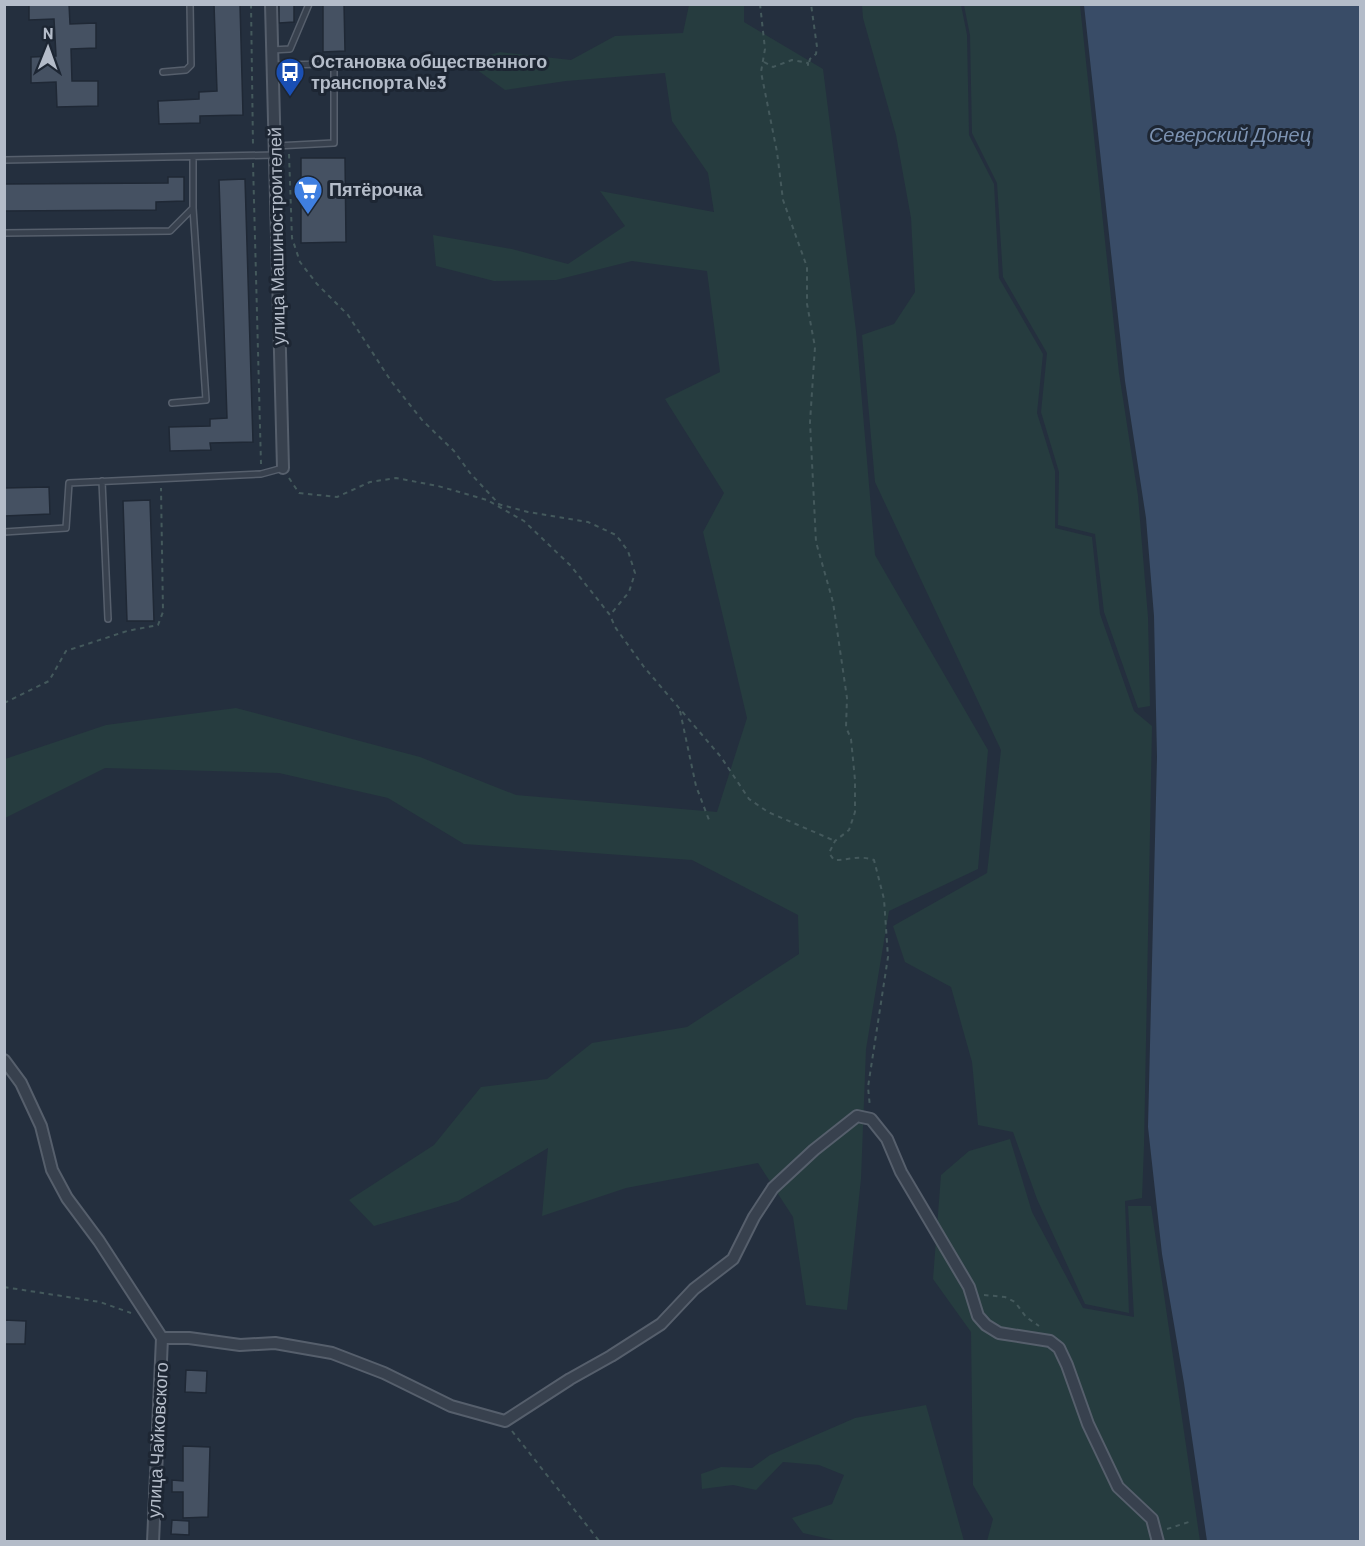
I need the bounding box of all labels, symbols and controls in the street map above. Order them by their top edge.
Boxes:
north arrow [18,18,78,78]
text: N [43,23,54,42]
place label: Остановка общественного транспорта №3 [311,50,547,93]
bus stop icon: Остановка общественного транспорта №3 [274,56,306,98]
water label: Северский Донец [1149,122,1311,146]
street label: улица Машиностроителей [263,127,289,345]
supermarket icon: Пятёрочка [292,174,324,216]
place label: Пятёрочка [329,178,423,200]
street label: улица Чайковского [142,1362,172,1518]

